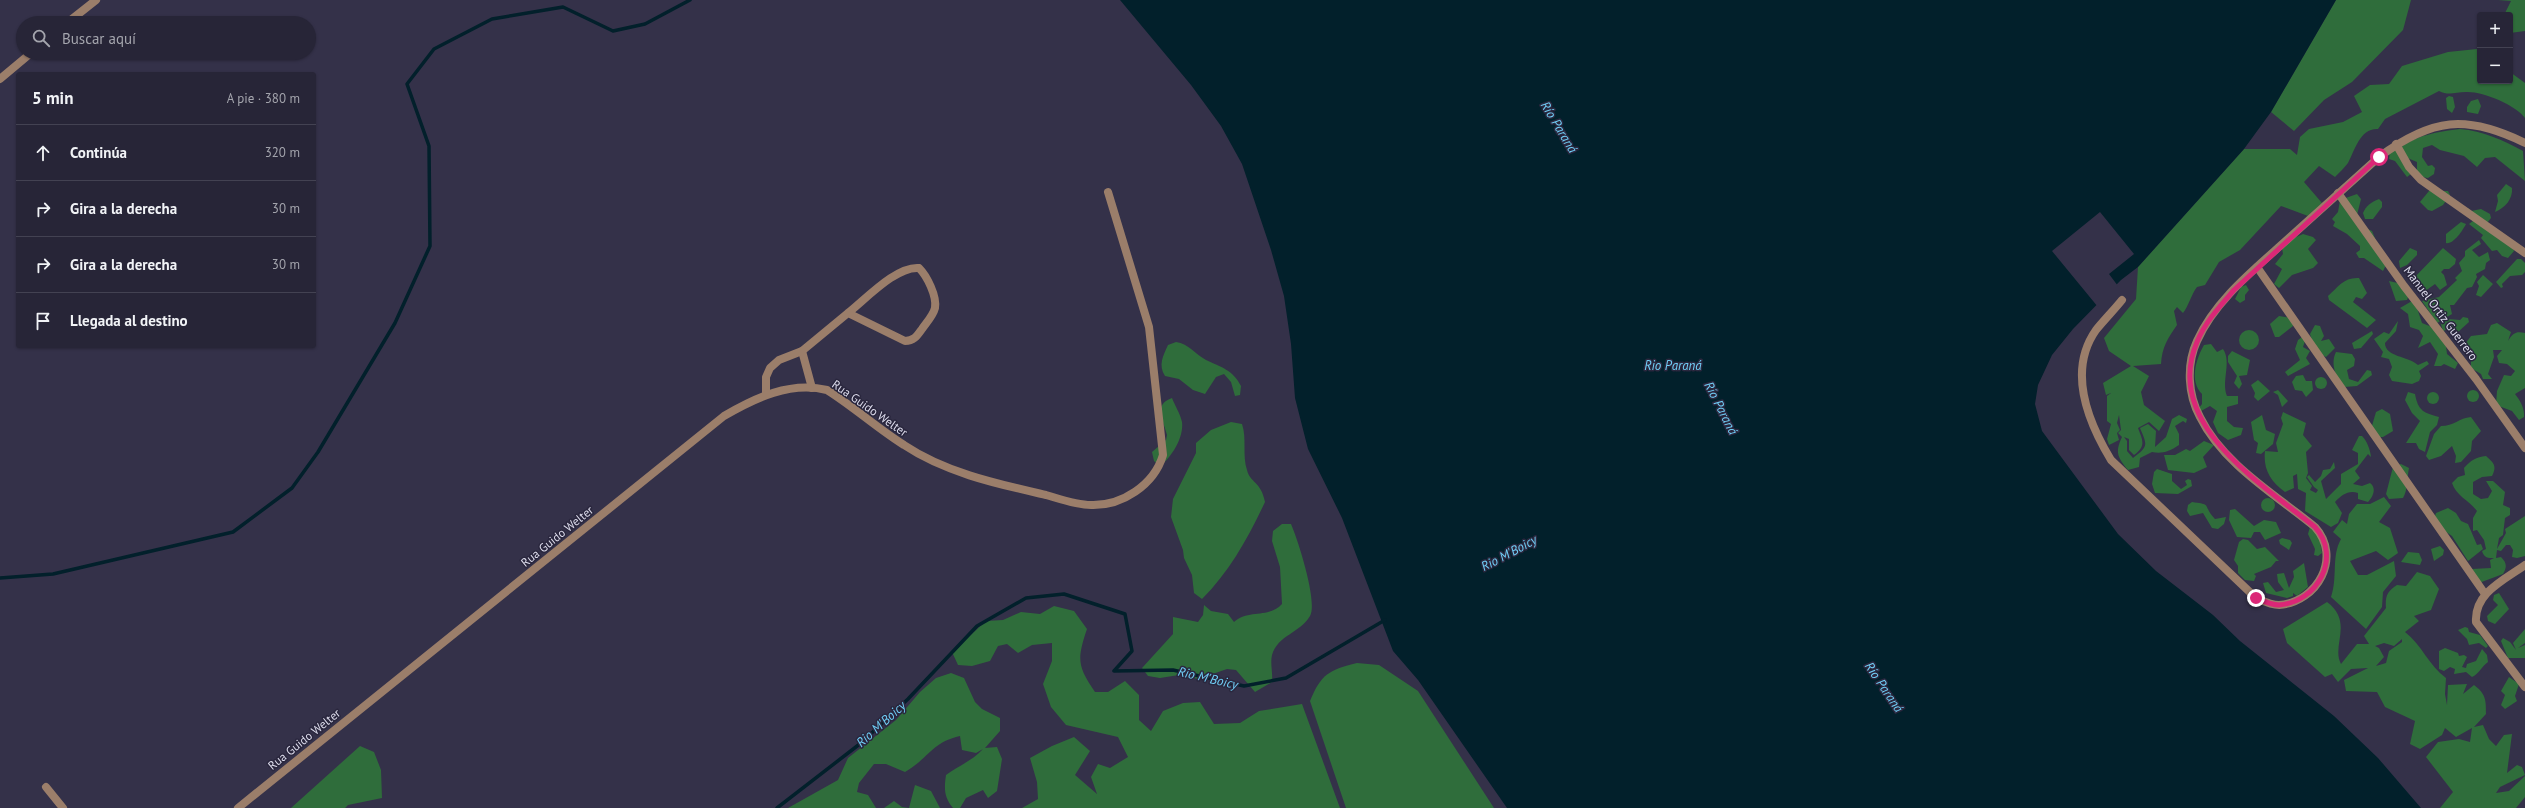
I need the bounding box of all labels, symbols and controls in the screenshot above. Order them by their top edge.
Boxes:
map controls [2477,12,2513,84]
button: + [2477,12,2513,48]
search box [16,16,316,60]
icon: search [30,27,52,49]
text: Buscar aquí [62,29,136,48]
button: − [2477,48,2513,84]
text: 5 min [32,87,73,109]
text: A pie · 380 m [227,90,300,107]
water label: Río Paraná [1537,98,1581,157]
icon: ahead [32,142,54,164]
text: Continúa [70,143,127,162]
text: 320 m [265,144,300,161]
route start [2370,148,2388,166]
icon: right [32,198,54,220]
text: Gira a la derecha [70,199,177,218]
text: 30 m [272,200,300,217]
icon: right [32,254,54,276]
text: Gira a la derecha [70,255,177,274]
text: 30 m [272,256,300,273]
street label: Manuel Ortiz Guerrero [2401,263,2481,363]
icon: arrive [32,310,54,332]
text: Llegada al destino [70,311,188,330]
water label: Rio Paraná [1644,357,1702,374]
street label: Rua Guido Welter [829,376,911,440]
water label: Río Paraná [1700,379,1742,438]
street label: Rua Guido Welter [518,502,596,570]
water label: Rio M'Boicy [1478,531,1541,575]
route end [2247,589,2265,607]
water label: Río Paraná [1861,658,1907,716]
water label: Rio M'Boicy [1176,663,1241,693]
water label: Rio M'Boicy [853,696,910,751]
street label: Rua Guido Welter [265,705,343,773]

